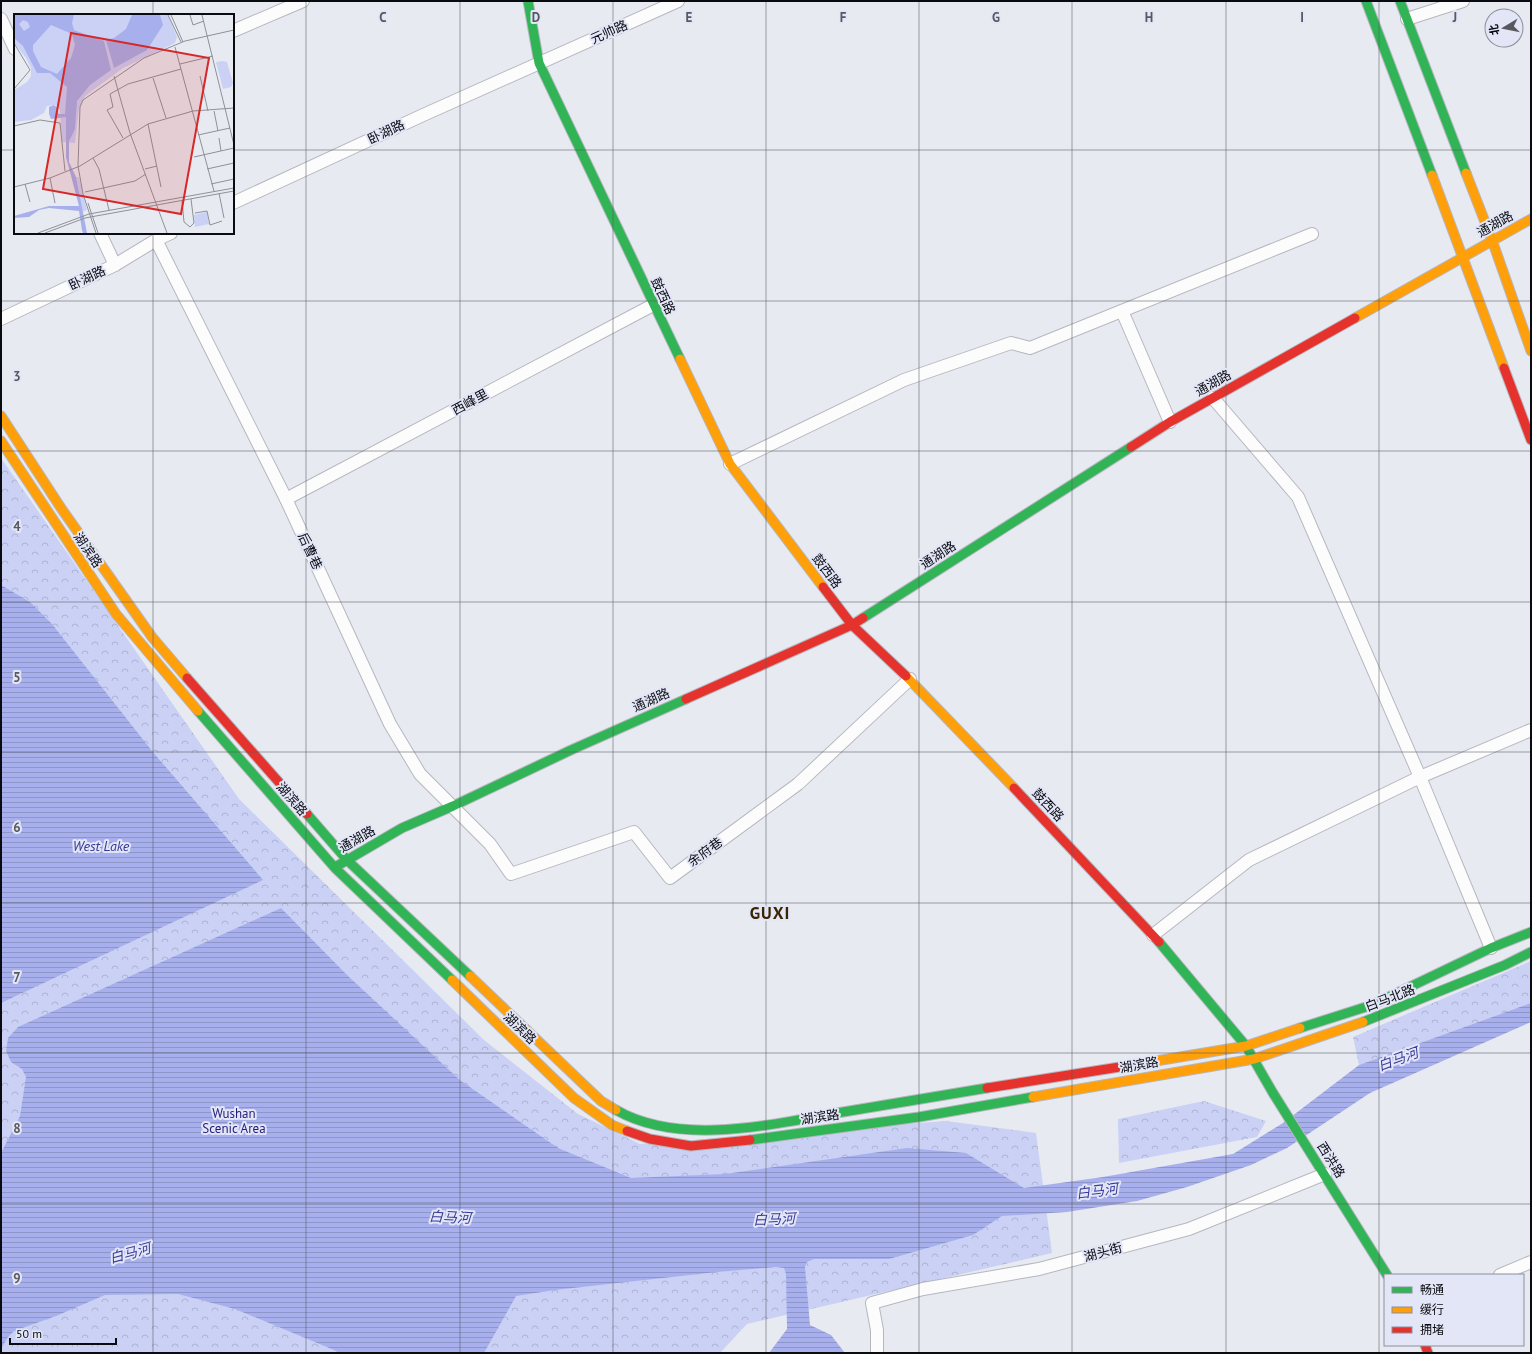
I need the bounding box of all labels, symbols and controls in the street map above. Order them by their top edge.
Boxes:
north arrow [1484,8,1524,48]
text: C [379,9,387,26]
text: D [532,9,540,26]
text: E [686,9,693,26]
text: F [840,9,847,26]
text: G [992,9,1000,26]
text: H [1145,9,1153,26]
text: I [1300,9,1304,26]
text: J [1452,9,1457,26]
inset map [14,14,234,234]
street label: 元帅路 [588,16,630,48]
text: 北 [1486,23,1502,36]
street label: 卧湖路 [365,116,407,148]
street label: 通湖路 [1474,207,1516,241]
street label: 卧湖路 [66,262,108,294]
street label: 鼓西路 [647,275,679,317]
street label: 通湖路 [1192,366,1234,400]
text: 3 [13,368,21,385]
street label: 西峰里 [449,385,491,419]
text: 4 [13,518,21,535]
street label: 湖滨路 [70,529,106,571]
street label: 后曹巷 [294,530,326,572]
street label: 通湖路 [917,537,959,573]
street label: 鼓西路 [808,550,846,592]
text: 5 [13,669,21,686]
street label: 通湖路 [630,684,672,716]
street label: 湖滨路 [273,779,311,819]
street label: 鼓西路 [1028,785,1068,825]
text: 6 [13,819,21,836]
street label: 通湖路 [336,822,378,856]
street label: 余府巷 [684,834,726,870]
water label: West Lake [73,837,130,855]
district label: GUXI [750,902,790,924]
text: 7 [13,969,21,986]
street label: 白马北路 [1363,981,1417,1015]
street label: 湖滨路 [500,1008,540,1048]
water label: 白马河 [1375,1042,1424,1075]
street label: 湖滨路 [1118,1053,1160,1077]
park label: Wushan Scenic Area [202,1105,266,1137]
street label: 湖滨路 [799,1106,841,1128]
text: 8 [13,1120,21,1137]
street label: 西洪路 [1313,1139,1349,1181]
water label: 白马河 [1075,1179,1122,1202]
water label: 白马河 [429,1207,474,1227]
water label: 白马河 [753,1209,798,1229]
water label: 白马河 [107,1238,156,1267]
street label: 湖头街 [1082,1239,1124,1265]
text: 9 [13,1270,21,1287]
legend [1384,1274,1524,1346]
text: 畅通 [1420,1282,1444,1297]
text: 缓行 [1420,1302,1444,1317]
scale bar [10,1320,116,1346]
text: 拥堵 [1420,1322,1444,1337]
text: 50 m [16,1326,42,1341]

